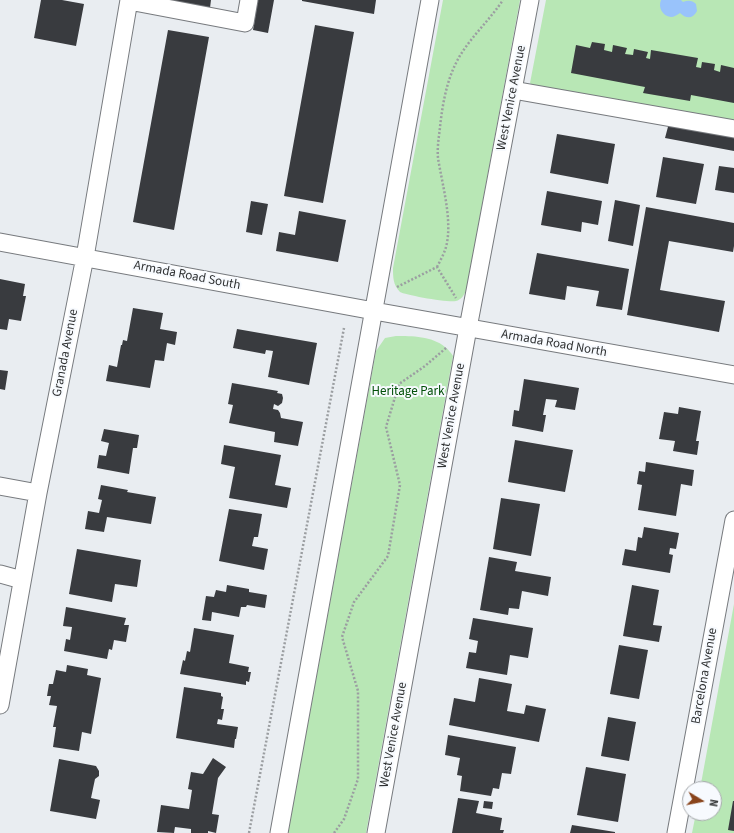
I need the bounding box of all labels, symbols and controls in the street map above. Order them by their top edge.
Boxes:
street label: West Venice Avenue [494,44,530,152]
street label: Armada Road South [132,258,242,294]
street label: Granada Avenue [50,308,82,398]
street label: Armada Road North [500,327,608,361]
street label: West Venice Avenue [435,362,469,470]
park label: Heritage Park [371,384,445,400]
street label: Barcelona Avenue [689,627,721,725]
street label: West Venice Avenue [377,681,411,789]
north arrow [682,781,722,821]
text: N [705,798,721,808]

